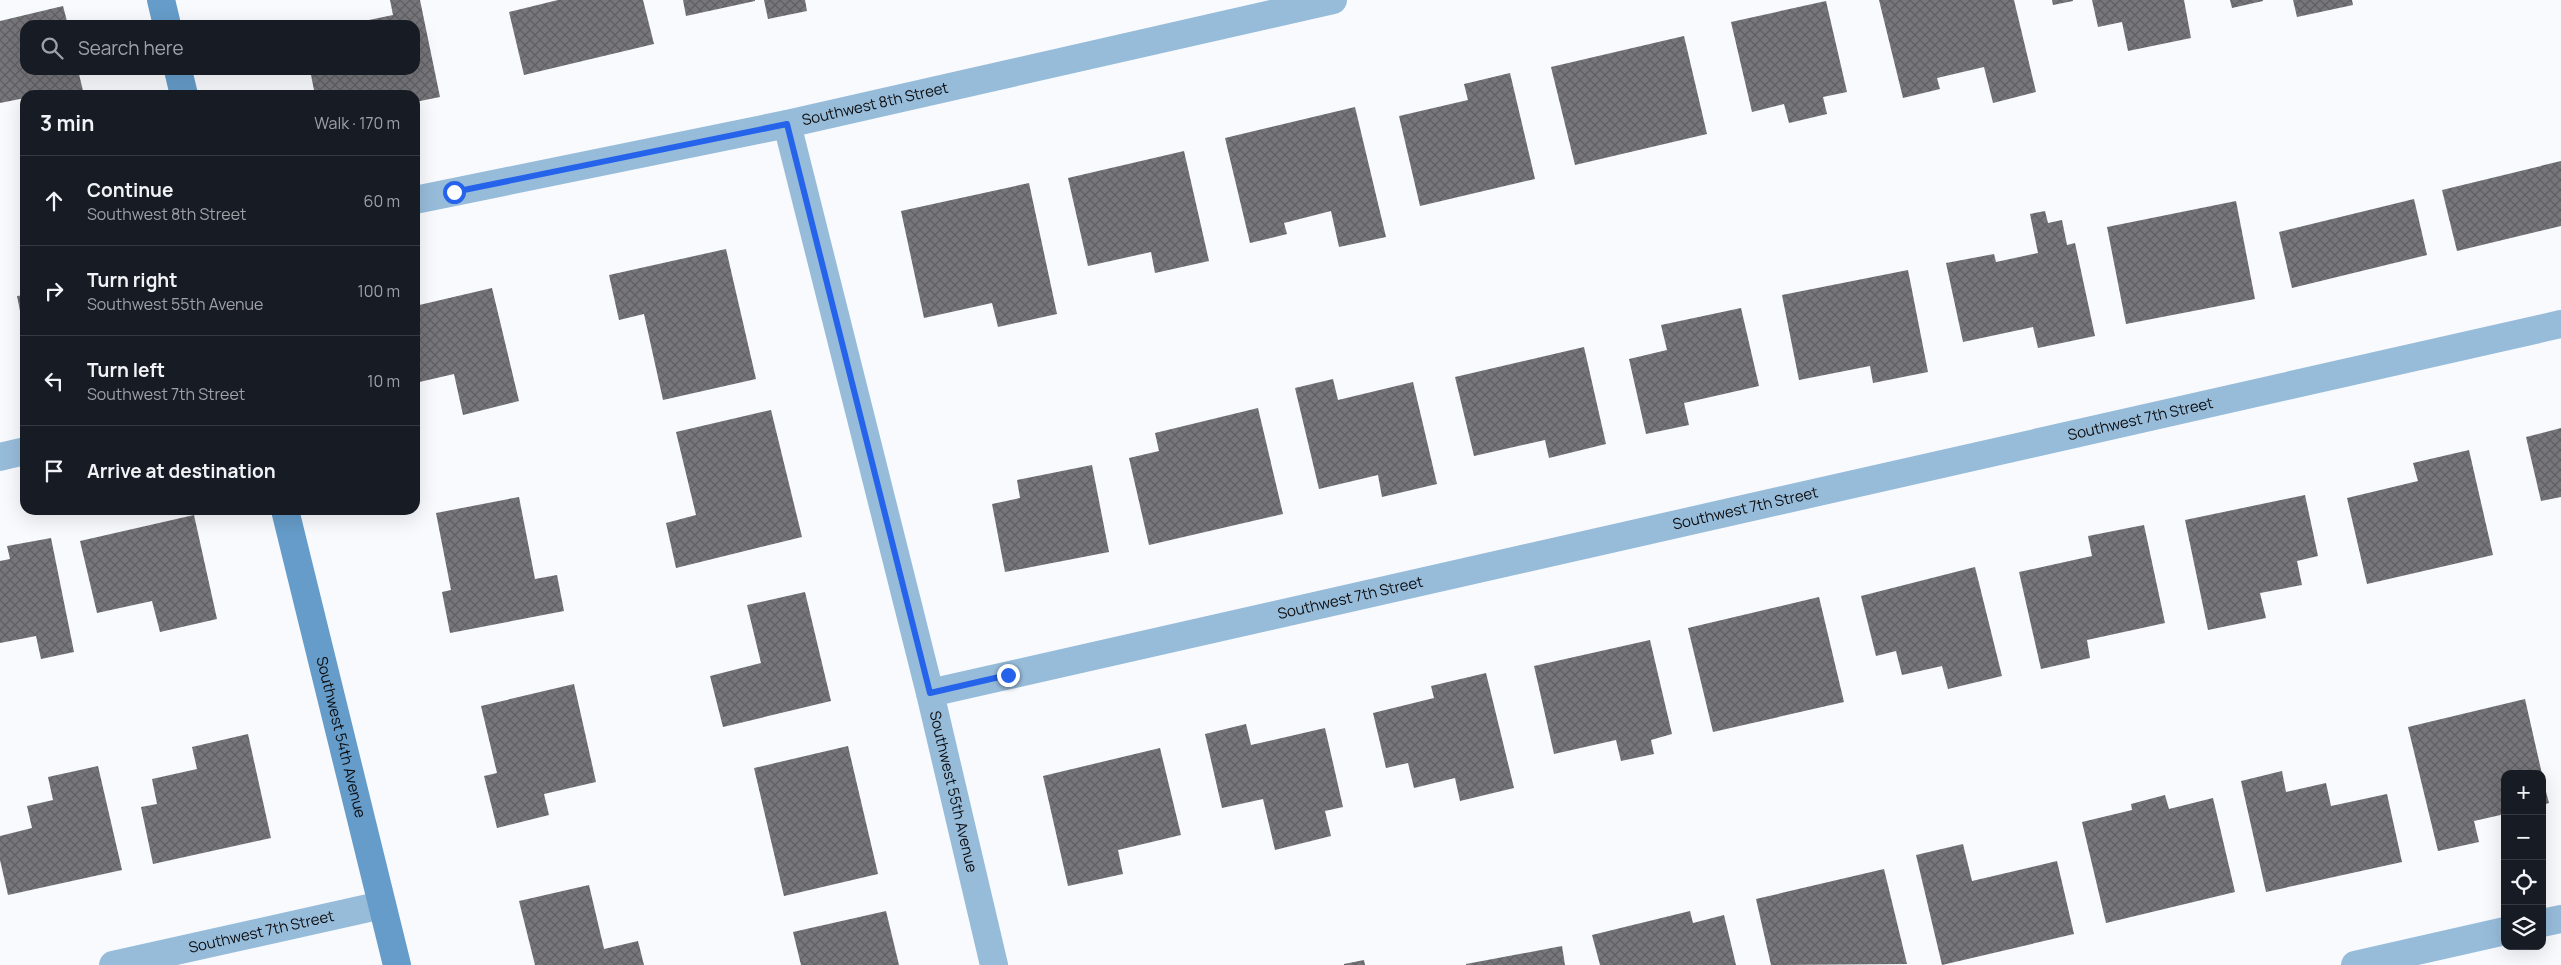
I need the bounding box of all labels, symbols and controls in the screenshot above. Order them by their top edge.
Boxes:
search box [20,20,420,75]
icon: search [38,34,66,62]
text: Search here [78,35,184,61]
street label: Southwest 8th Street [800,77,950,130]
text: 3 min [40,109,94,137]
text: Walk · 170 m [314,112,400,134]
text: Continue [87,177,173,203]
route start [443,181,466,204]
icon: ahead [40,187,68,215]
text: 60 m [364,190,400,212]
text: Southwest 8th Street [87,203,246,225]
text: Turn right [87,267,177,293]
icon: right [40,277,68,305]
text: 100 m [357,280,400,302]
text: Southwest 55th Avenue [87,293,263,315]
text: Turn left [87,357,165,383]
icon: left [40,367,68,395]
text: 10 m [367,370,400,392]
text: Southwest 7th Street [87,383,245,405]
street label: Southwest 7th Street [2066,392,2215,445]
icon: arrive [40,457,68,485]
text: Arrive at destination [87,458,276,484]
street label: Southwest 7th Street [1671,481,1820,535]
street label: Southwest 7th Street [1276,571,1425,624]
street label: Southwest 54th Avenue [311,654,371,820]
route end [997,664,1020,687]
street label: Southwest 55th Avenue [925,709,983,875]
map controls [2501,770,2546,950]
button: + [2501,770,2546,815]
button: − [2501,815,2546,860]
button: locate [2501,860,2546,905]
street label: Southwest 7th Street [187,905,336,958]
button: layers [2501,905,2546,950]

